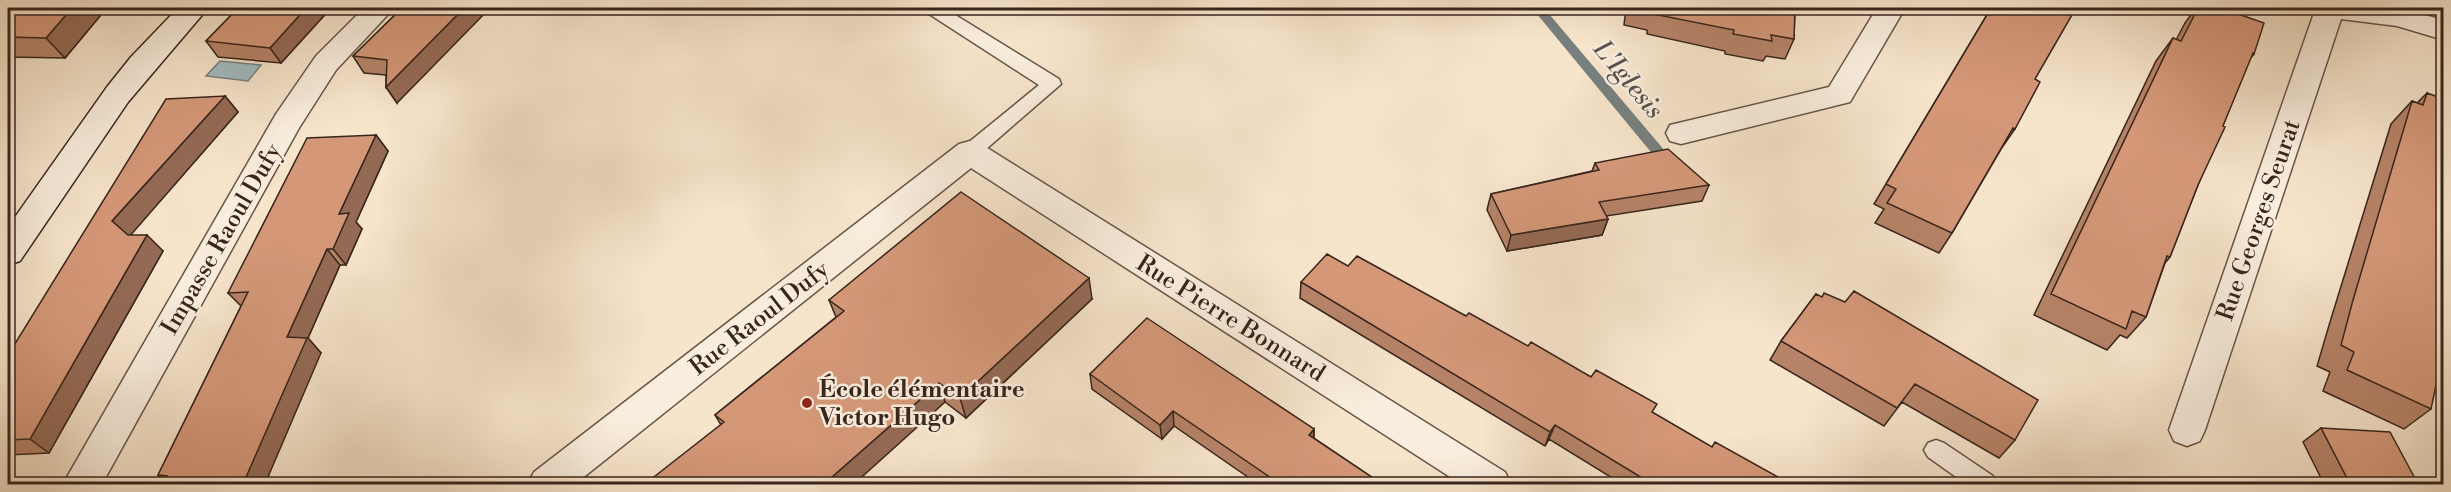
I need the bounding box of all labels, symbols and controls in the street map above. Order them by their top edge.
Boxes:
water label: L'Iglesis [1586,33,1670,125]
street label: Rue Georges Seurat [2210,115,2308,325]
street label: Impasse Raoul Dufy [155,138,289,340]
street label: Rue Pierre Bonnard [1131,249,1331,389]
street label: Rue Raoul Dufy [684,255,836,382]
place label: École élémentaire Victor Hugo [818,373,1025,433]
marker: École élémentaire Victor Hugo [800,396,814,410]

